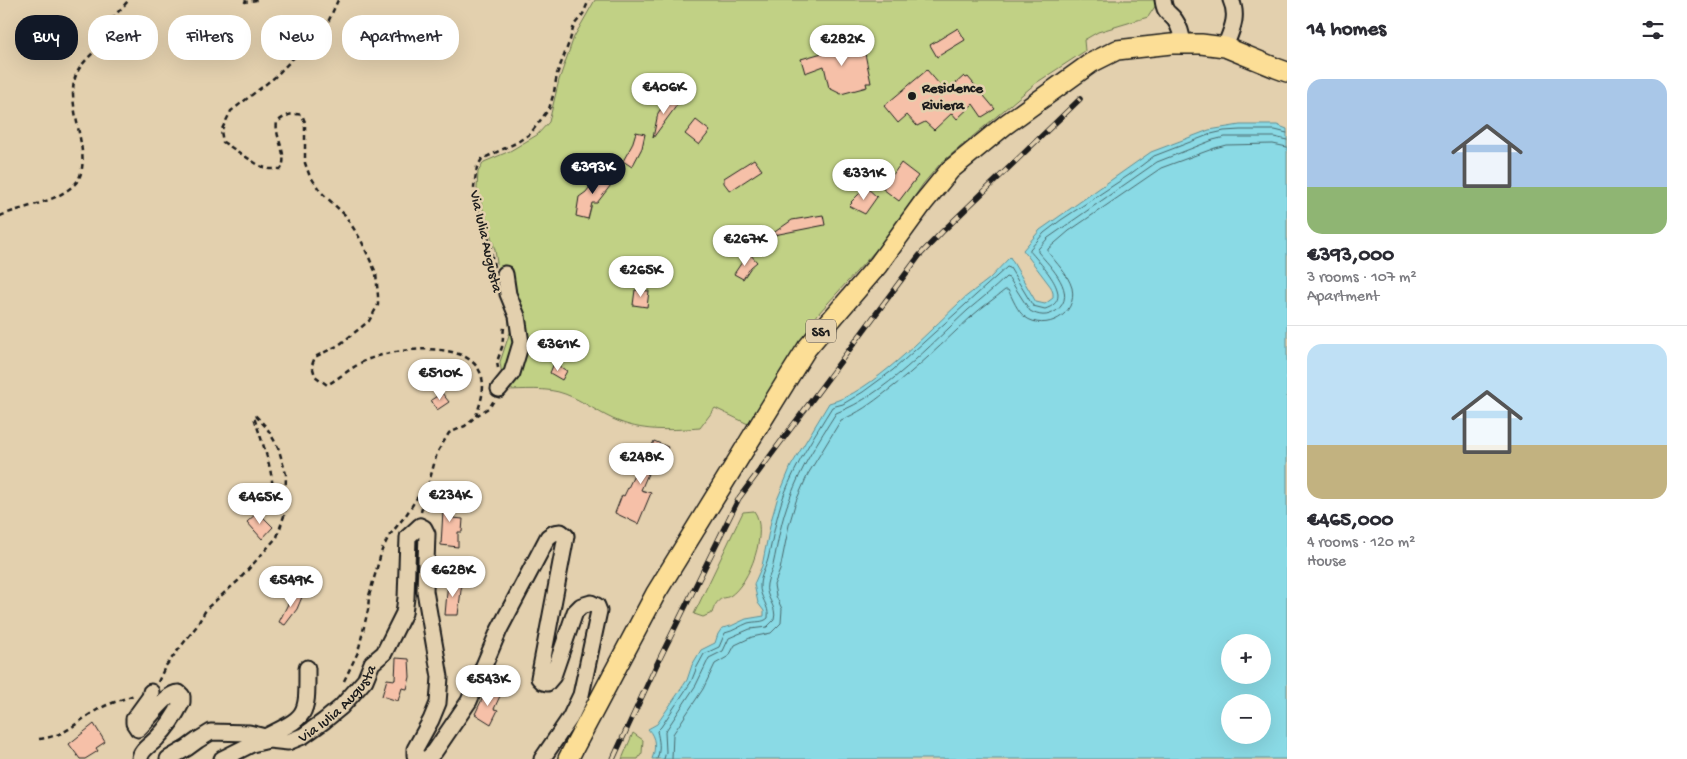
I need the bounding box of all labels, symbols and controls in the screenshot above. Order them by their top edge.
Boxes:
chip: Buy [15,15,78,60]
chip: Rent [88,15,158,60]
chip: Filters [168,15,251,60]
chip: New [261,15,332,60]
chip: Apartment [342,15,459,60]
icon: filters [1639,16,1667,44]
text: 14 homes [1307,18,1386,43]
pin: €282K [807,24,877,67]
text: €282K [821,31,863,50]
pin: €406K [629,72,699,115]
text: €406K [642,79,686,98]
place label: Residence Riviera [921,80,984,115]
marker: Residence Riviera [906,90,918,102]
icon: home [1442,111,1532,201]
pin: €393K [558,152,628,195]
pin: €331K [829,158,899,201]
text: €393K [572,159,614,178]
text: €331K [843,165,885,184]
street label: Via Iulia Augusta [464,188,506,295]
pin: €267K [710,224,780,267]
text: €267K [724,231,766,250]
text: €393,000 [1307,244,1394,269]
pin: €265K [606,256,676,298]
text: €265K [620,262,662,281]
text: 3 rooms · 107 m² [1307,269,1417,288]
text: Apartment [1307,288,1379,307]
road number: SS1 [806,320,836,342]
pin: €361K [523,330,593,372]
text: €361K [537,336,579,355]
pin: €510K [405,358,475,401]
text: €510K [419,365,461,384]
icon: home [1442,377,1532,467]
pin: €248K [606,442,676,485]
text: €248K [620,449,662,468]
pin: €234K [415,480,485,523]
pin: €465K [225,482,295,525]
text: €234K [429,487,471,506]
text: €465K [239,489,281,508]
text: €465,000 [1307,509,1394,534]
text: 4 rooms · 120 m² [1307,534,1415,553]
text: House [1307,553,1346,572]
pin: €628K [418,556,488,598]
text: €628K [431,562,475,581]
pin: €549K [256,566,326,608]
text: €549K [270,572,312,591]
map controls [1221,634,1271,744]
button: + [1221,634,1271,684]
street label: Via Iulia Augusta [295,662,381,748]
pin: €543K [453,664,523,707]
text: €543K [467,671,509,690]
button: − [1221,694,1271,744]

